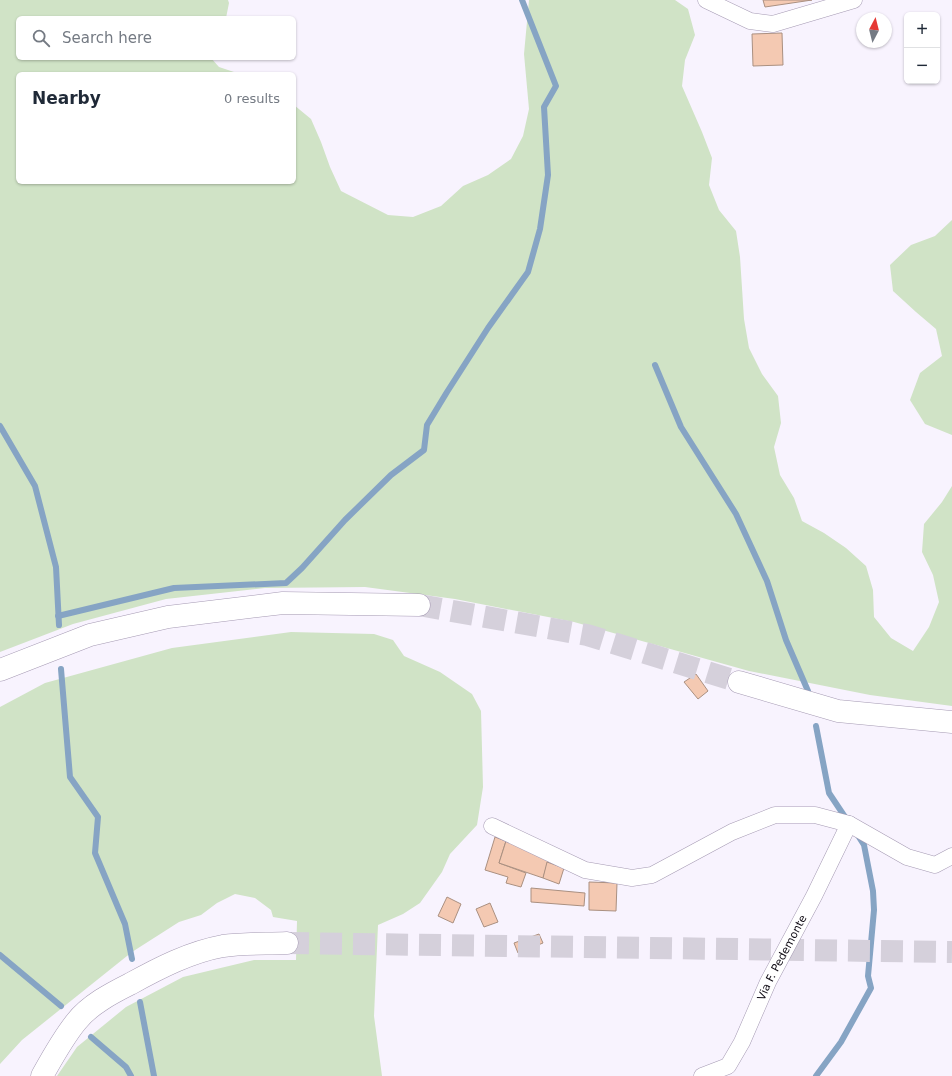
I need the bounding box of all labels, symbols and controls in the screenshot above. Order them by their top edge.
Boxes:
north arrow [856,12,892,48]
map controls [904,12,940,84]
button: + [904,12,940,48]
search box [16,16,296,60]
icon: search [30,27,52,49]
text: Search here [62,29,152,47]
button: − [904,48,940,84]
text: Nearby [32,88,101,108]
text: 0 results [224,91,280,106]
street label: Via F. Pedemonte [754,912,809,1002]

